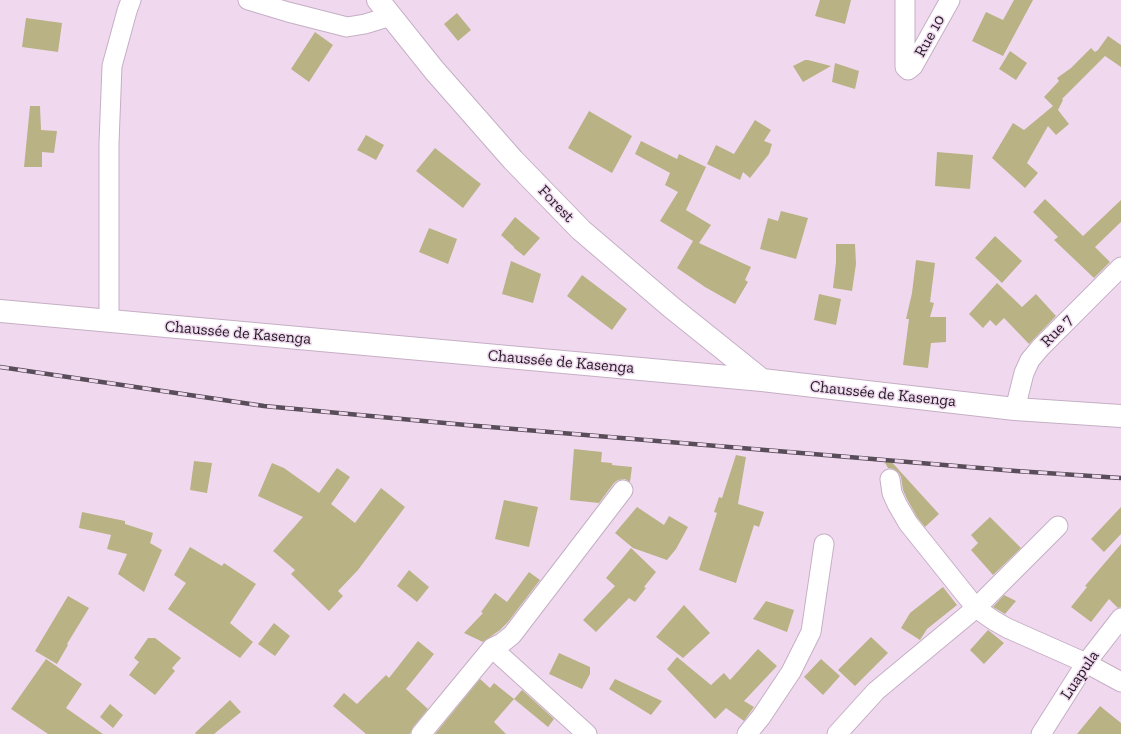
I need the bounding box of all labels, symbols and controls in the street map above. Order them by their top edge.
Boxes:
street label: Rue 10 [911,12,949,60]
street label: Forest [534,182,578,226]
street label: Rue 7 [1037,311,1077,351]
street label: Chaussée de Kasenga [164,317,312,349]
street label: Chaussée de Kasenga [487,346,635,378]
street label: Chaussée de Kasenga [809,377,957,411]
street label: Luapula [1057,647,1103,703]

